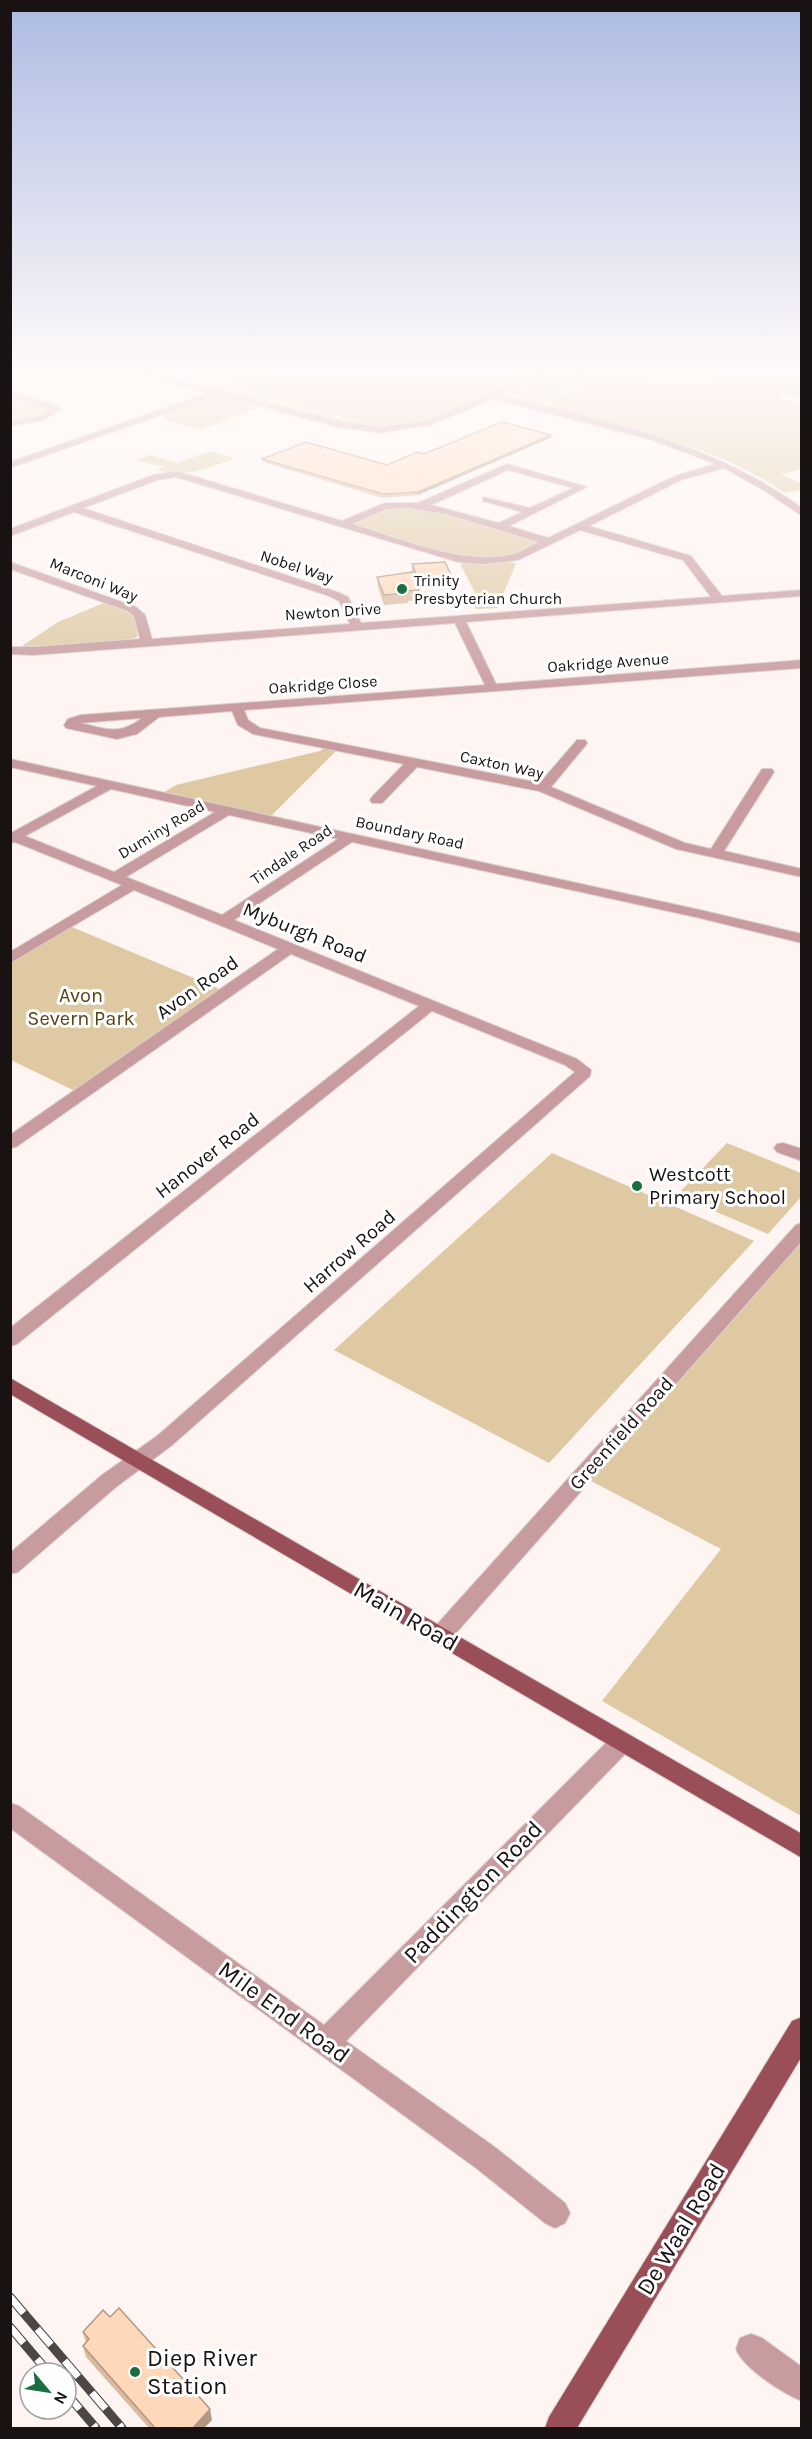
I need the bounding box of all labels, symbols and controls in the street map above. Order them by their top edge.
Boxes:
street label: Nobel Way [258,546,336,587]
street label: Marconi Way [47,553,141,606]
place label: Trinity Presbyterian Church [414,571,562,608]
marker: Trinity Presbyterian Church [395,582,409,596]
street label: Newton Drive [284,599,382,624]
street label: Oakridge Avenue [547,649,669,676]
street label: Oakridge Close [268,671,378,698]
street label: Caxton Way [458,746,546,783]
street label: Duminy Road [114,796,208,863]
street label: Boundary Road [354,812,466,853]
street label: Tindale Road [247,820,336,889]
street label: Myburgh Road [240,897,370,968]
street label: Avon Road [152,951,243,1024]
park label: Avon Severn Park [27,984,135,1030]
street label: Hanover Road [151,1108,264,1203]
place label: Westcott Primary School [649,1163,786,1209]
marker: Westcott Primary School [630,1179,644,1193]
street label: Harrow Road [298,1205,400,1298]
street label: Greenfield Road [565,1372,678,1495]
street label: Main Road [349,1575,463,1657]
street label: Paddington Road [398,1815,548,1969]
street label: Mile End Road [213,1955,355,2069]
street label: De Waal Road [631,2158,731,2300]
place label: Diep River Station [147,2344,257,2400]
north arrow [18,2361,78,2421]
marker: Diep River Station [128,2365,142,2379]
text: N [50,2388,72,2408]

